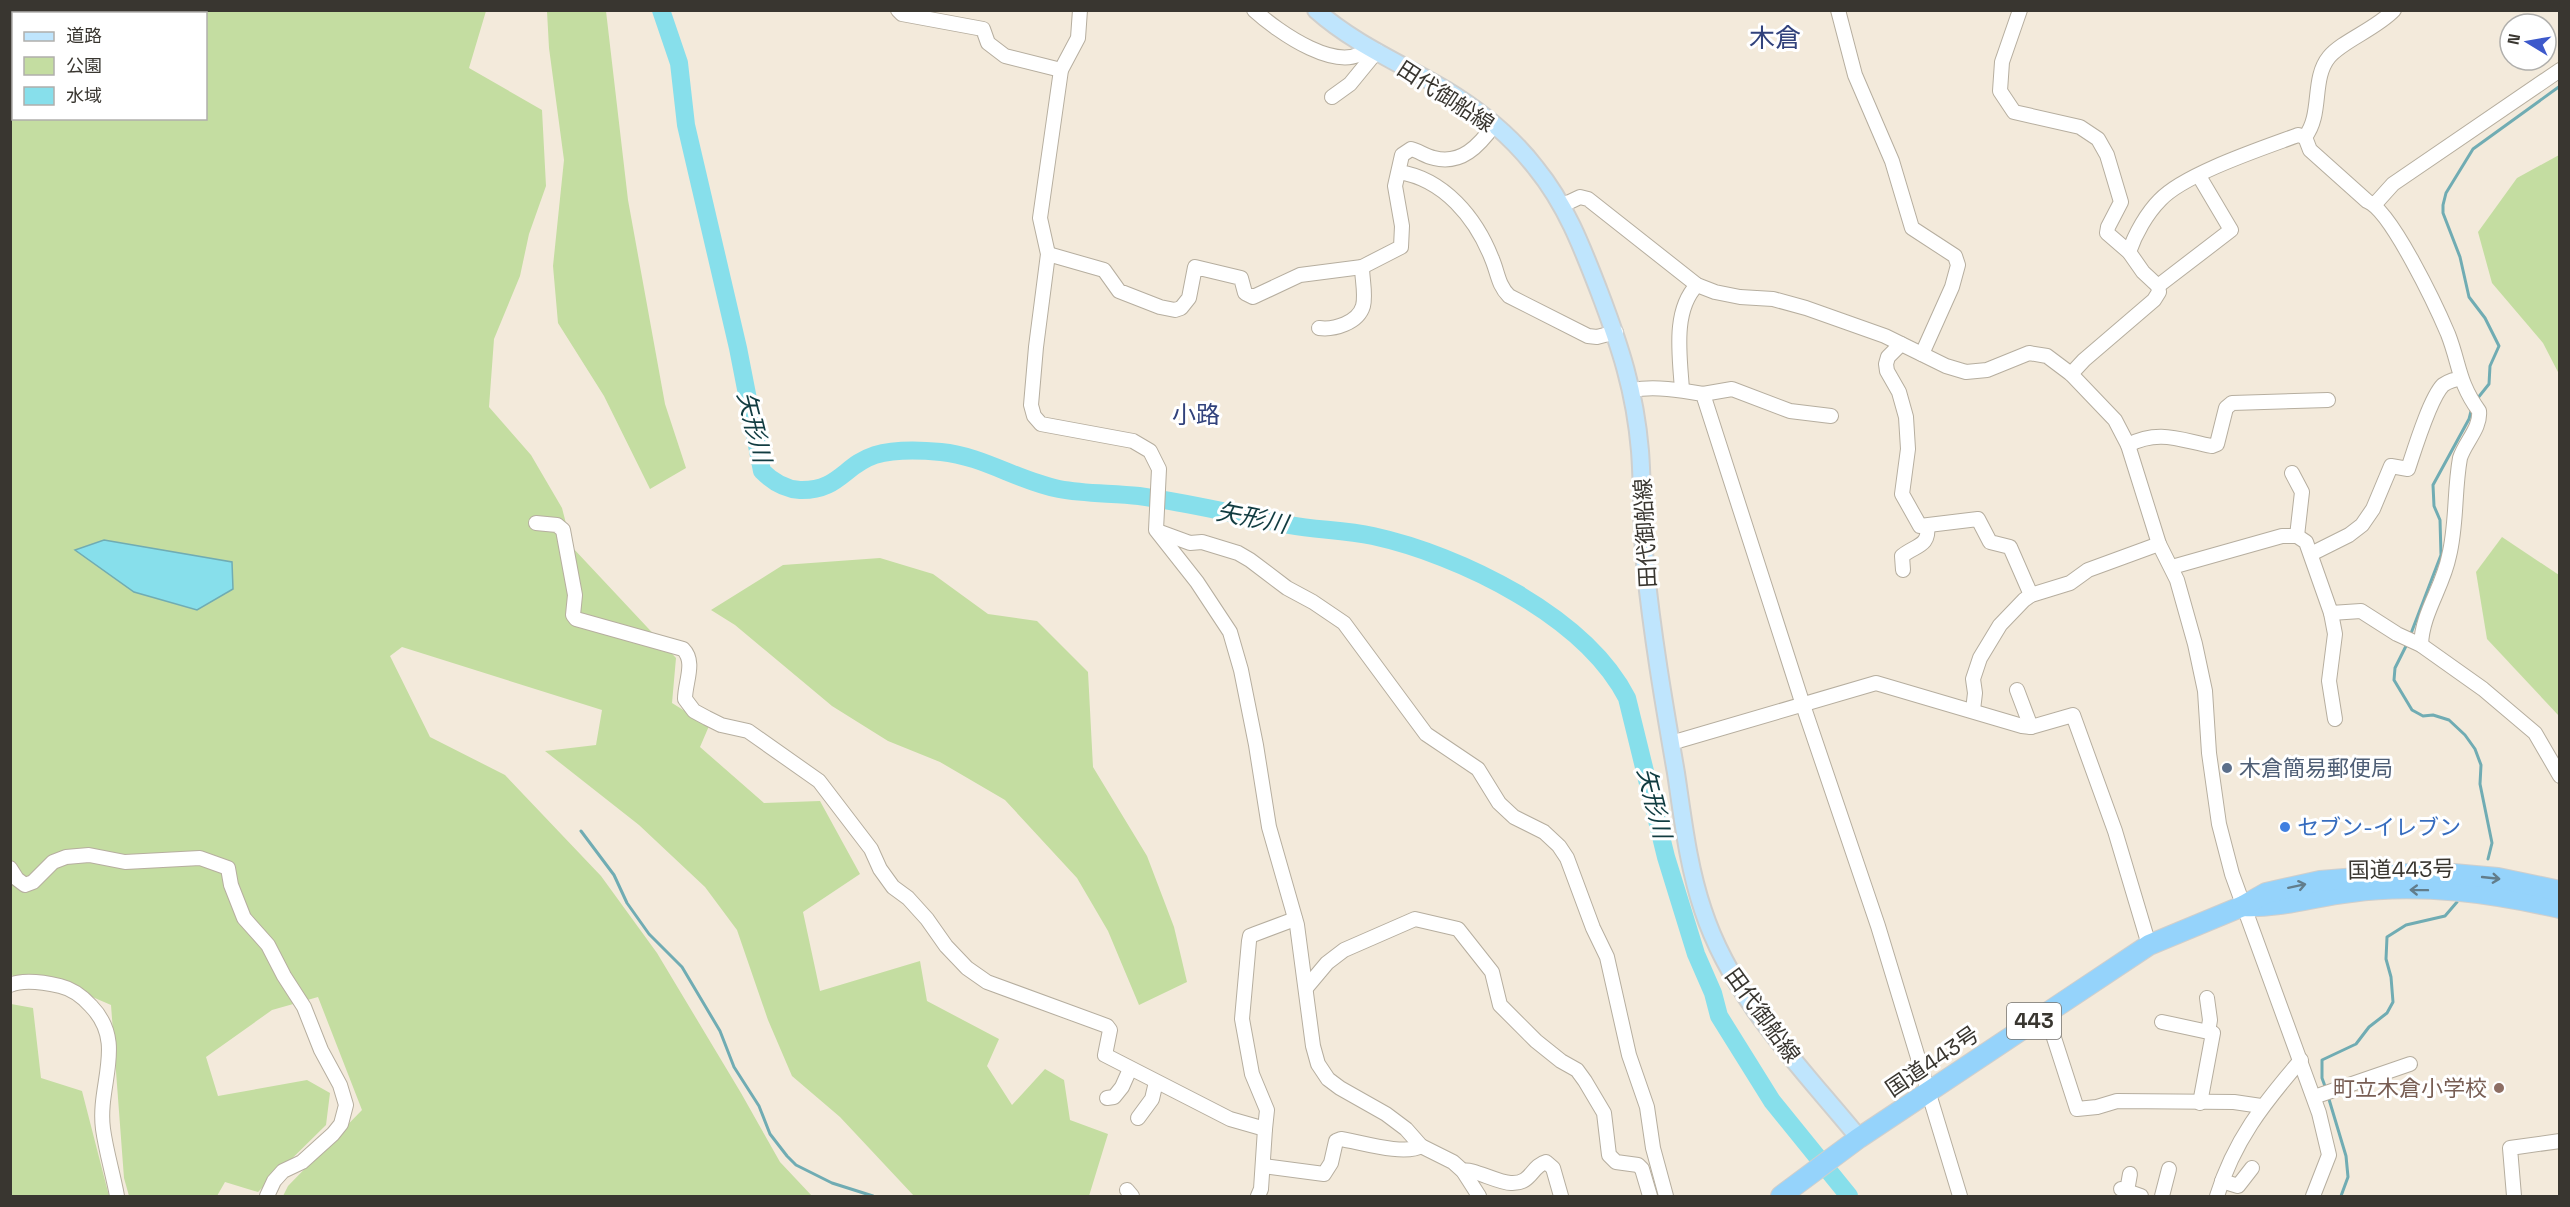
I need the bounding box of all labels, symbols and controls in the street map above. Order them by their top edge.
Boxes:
legend [12,12,207,120]
north arrow [2498,12,2558,72]
district label: 木倉 [1749,21,1801,55]
text: 道路 [66,24,102,47]
text: N [2502,32,2525,47]
text: 公園 [66,54,102,77]
street label: 田代御船線 [1392,54,1500,138]
text: 水域 [66,84,102,107]
water label: 矢形川 [731,388,779,468]
district label: 小路 [1172,399,1220,430]
street label: 田代御船線 [1628,477,1662,589]
water label: 矢形川 [1214,495,1293,540]
place label: 木倉簡易郵便局 [2239,754,2393,782]
marker: 木倉簡易郵便局 [2220,761,2234,775]
water label: 矢形川 [1631,764,1679,844]
place label: セブン-イレブン [2297,813,2461,841]
marker: セブン-イレブン [2278,820,2292,834]
street label: 国道443号 [2347,854,2455,884]
one-way arrow [2480,873,2500,884]
one-way arrow [2286,880,2306,891]
one-way arrow [2409,884,2429,896]
street label: 田代御船線 [1719,962,1807,1068]
road number: 443 [2007,1003,2061,1039]
street label: 国道443号 [1880,1020,1984,1102]
place label: 町立木倉小学校 [2333,1074,2487,1102]
marker: 町立木倉小学校 [2492,1081,2506,1095]

